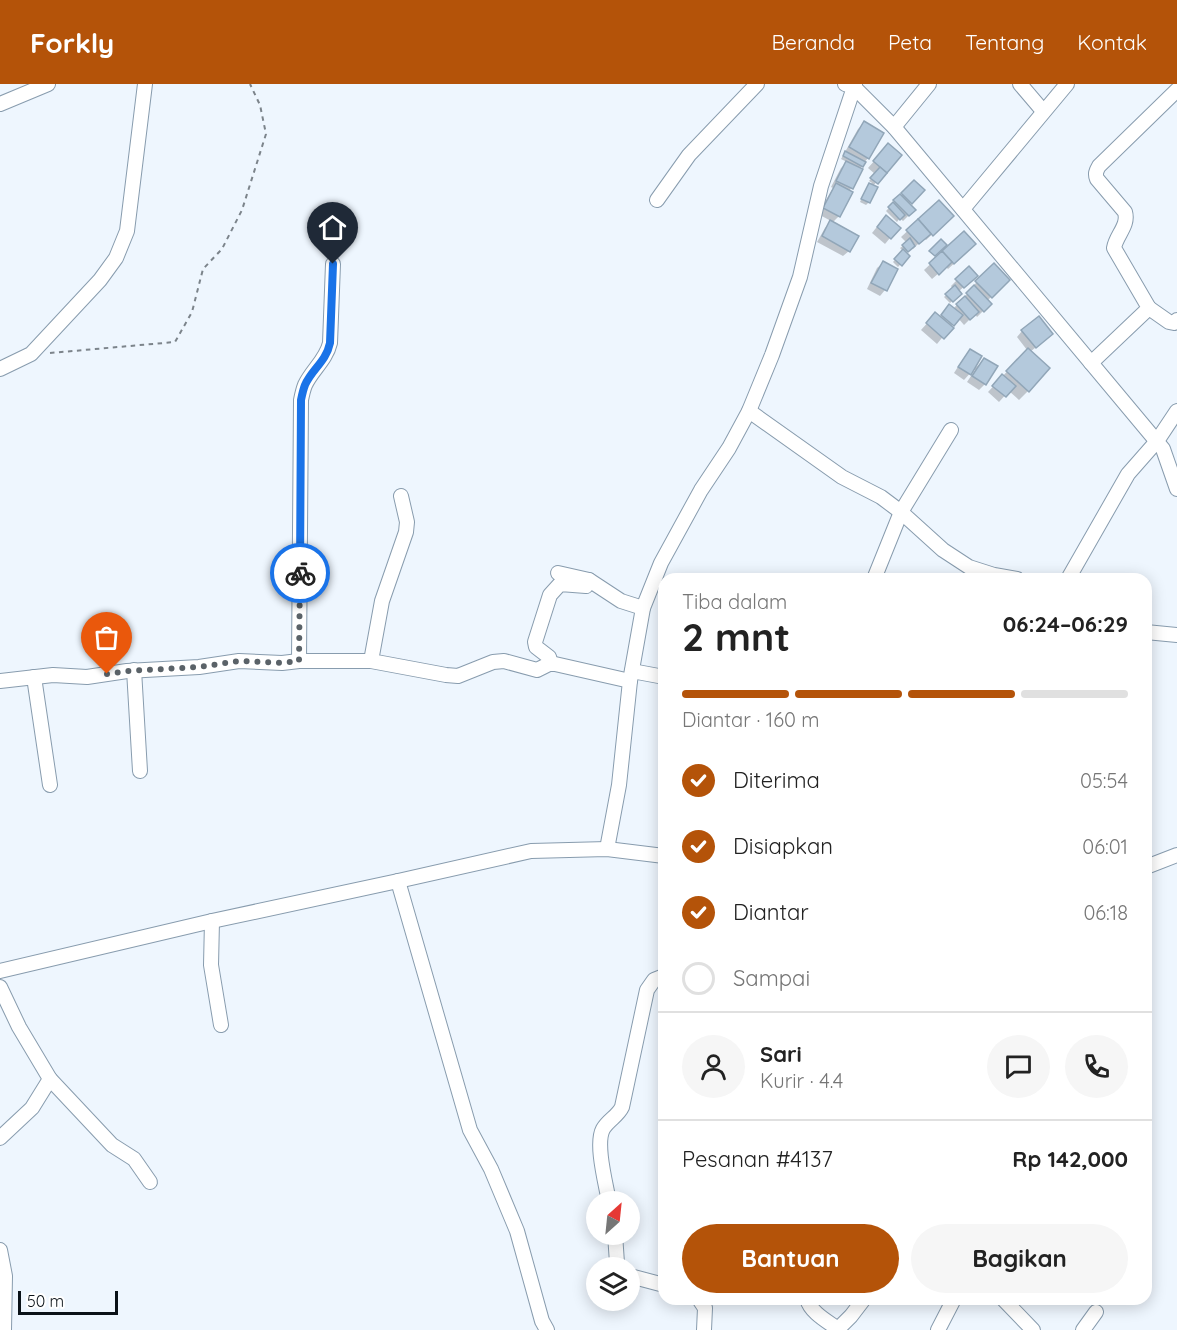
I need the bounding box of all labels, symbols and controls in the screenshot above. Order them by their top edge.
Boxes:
text: Forkly [30,25,114,60]
text: Beranda [771,29,855,55]
text: Peta [888,29,932,55]
text: Tentang [965,29,1044,55]
text: Kontak [1077,29,1147,55]
pin [307,202,358,264]
icon: home [316,211,349,244]
courier [270,543,330,603]
icon: bike [284,557,317,590]
text: Tiba dalam [682,589,787,614]
text: 06:24–06:29 [1003,610,1128,638]
pin [81,612,132,674]
text: 2 mnt [682,612,790,661]
icon: bag [90,621,123,654]
text: Diantar · 160 m [682,707,820,732]
icon: check [682,764,715,797]
text: Diterima [733,766,820,794]
text: 05:54 [1080,768,1128,793]
icon: check [682,830,715,863]
text: Disiapkan [733,832,833,860]
text: 06:01 [1082,834,1128,859]
icon: check [682,896,715,929]
text: Diantar [733,898,809,926]
text: 06:18 [1083,900,1128,925]
text: Sampai [733,964,810,992]
button: person [682,1035,745,1098]
button: chat [987,1035,1050,1098]
button: phone [1065,1035,1128,1098]
text: Sari [760,1040,802,1068]
text: Kurir · 4.4 [760,1068,843,1093]
text: Pesanan #4137 [682,1145,833,1173]
text: Rp 142,000 [1012,1145,1128,1173]
north arrow [586,1191,640,1245]
map controls [586,1191,640,1311]
button: Bantuan [682,1224,899,1293]
button: Bagikan [911,1224,1128,1293]
button: layers [586,1257,640,1311]
scale bar [18,1288,118,1316]
text: 50 m [27,1291,64,1311]

